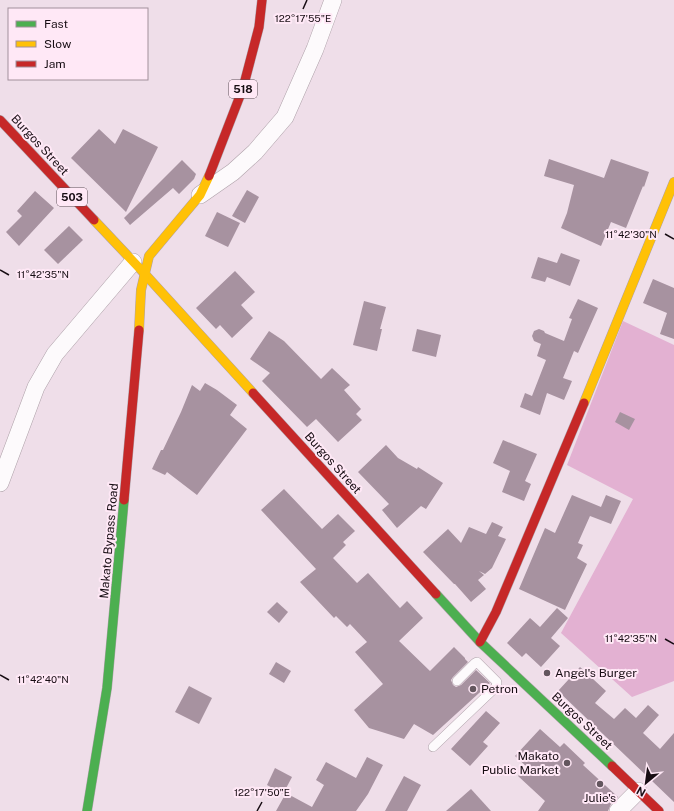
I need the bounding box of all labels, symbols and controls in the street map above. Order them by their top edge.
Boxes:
legend [8,8,148,80]
text: 122°17'55"E [275,12,331,24]
text: Fast [44,17,69,31]
text: Slow [44,37,72,51]
text: Jam [44,57,66,71]
road number: 518 [229,80,257,98]
street label: Burgos Street [8,112,72,178]
road number: 503 [57,188,87,206]
text: 11°42'30"N [605,228,657,240]
text: 11°42'35"N [17,268,69,280]
street label: Burgos Street [302,429,364,497]
street label: Makato Bypass Road [97,483,121,599]
text: 11°42'35"N [605,632,657,644]
place label: Angel's Burger [555,666,637,680]
marker: Angel's Burger [542,668,552,678]
text: 11°42'40"N [17,673,69,685]
place label: Petron [481,682,518,696]
marker: Petron [468,684,478,694]
street label: Burgos Street [549,689,615,753]
place label: Makato Public Market [482,749,559,777]
marker: Makato Public Market [562,758,572,768]
north arrow [626,763,666,803]
marker: Julie's [595,779,605,789]
text: N [634,784,648,799]
text: 122°17'50"E [234,786,290,798]
place label: Julie's [584,791,616,805]

